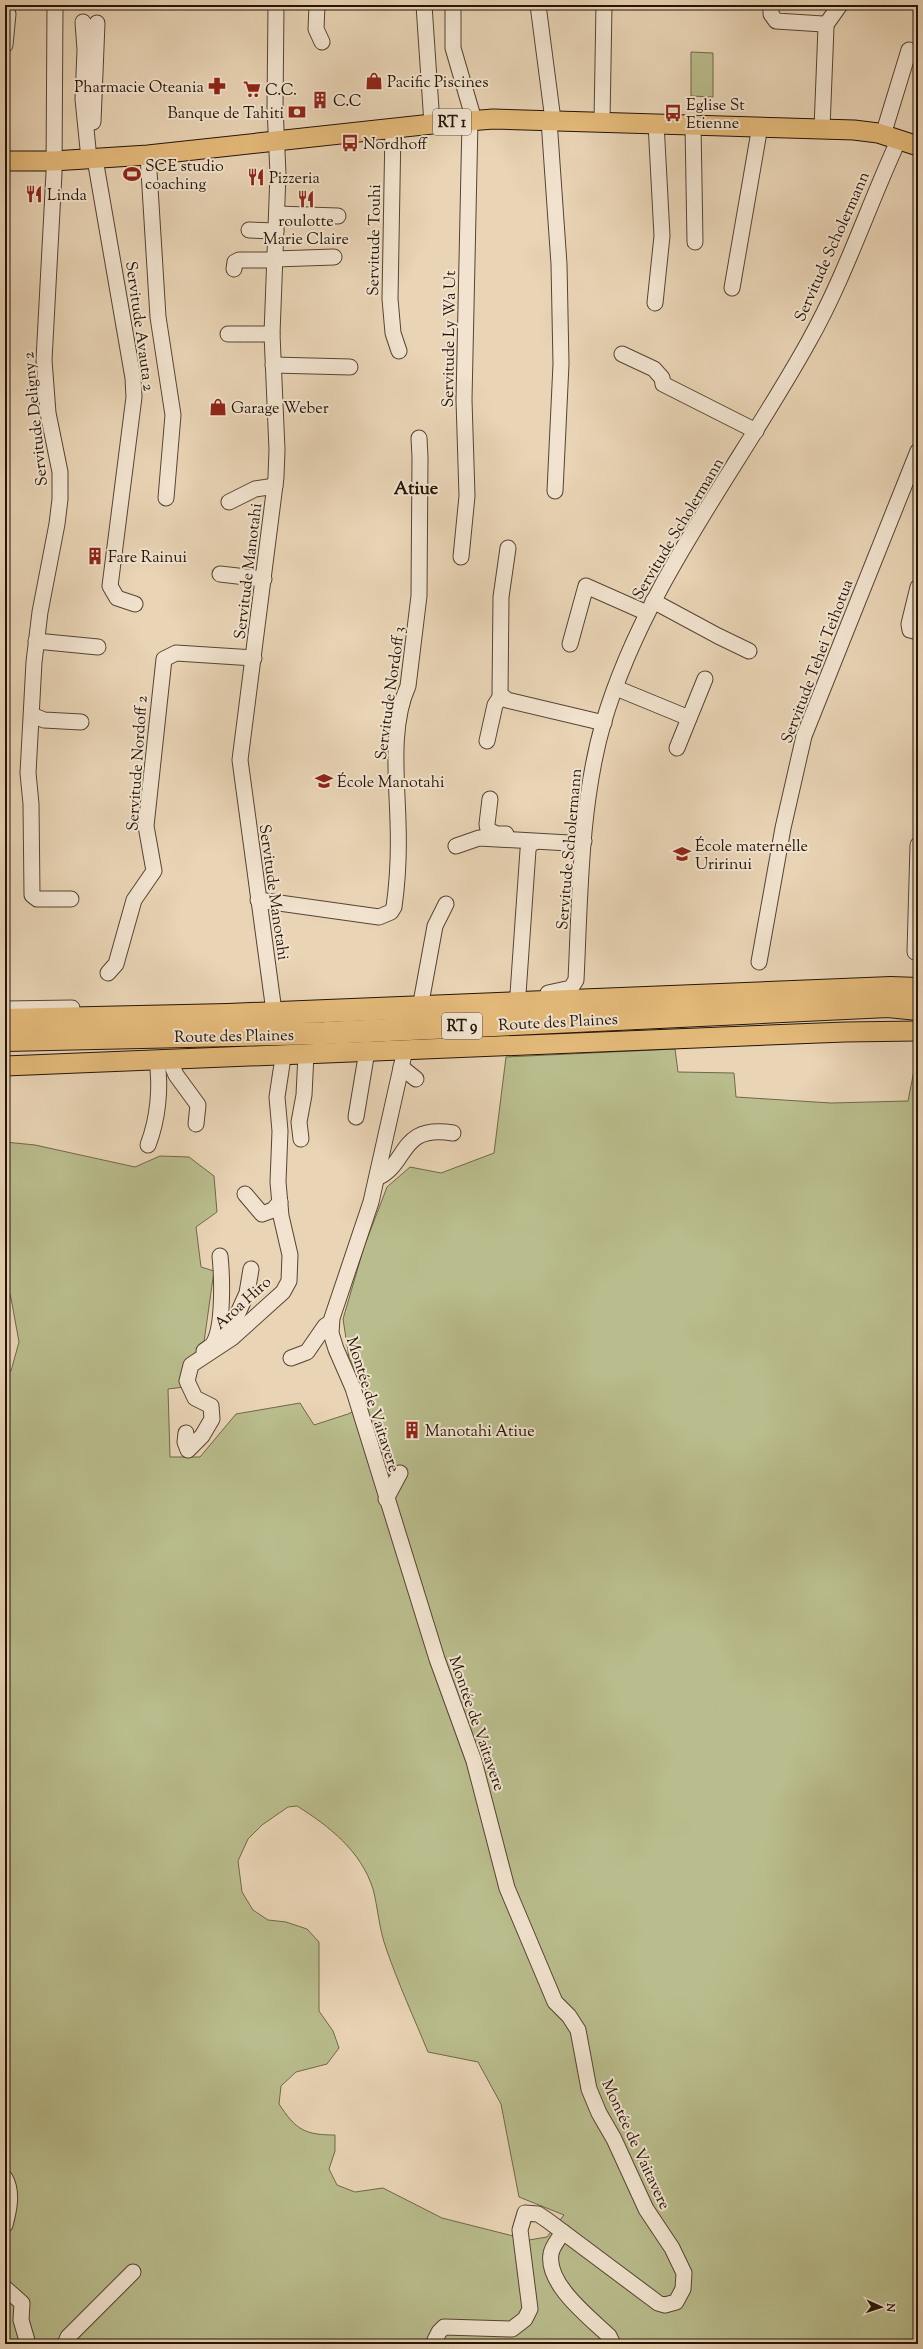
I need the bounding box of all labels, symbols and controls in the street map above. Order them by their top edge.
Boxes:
shop icon: Pacific Piscines [364,71,384,91]
place label: Pacific Piscines [387,72,489,95]
pharmacy icon: Pharmacie Oteania [207,76,227,96]
place label: Pharmacie Oteania [74,77,205,100]
supermarket icon: C.C. [242,79,262,99]
place label: C.C. [265,80,297,103]
building icon: C.C [310,90,330,110]
place label: C.C [333,91,362,114]
place label: Eglise St Etienne [686,95,745,136]
bank icon: Banque de Tahiti [287,102,307,122]
place label: Banque de Tahiti [168,103,284,126]
bus stop icon: Eglise St Etienne [663,103,683,123]
road number: RT 1 [433,109,471,135]
bus stop icon: Nordhoff [340,133,360,153]
place label: Nordhoff [363,134,428,157]
place label: SCE studio coaching [145,156,224,197]
sports icon: SCE studio coaching [122,164,142,184]
restaurant icon: Pizzeria [246,167,266,187]
place label: Pizzeria [269,168,320,191]
street label: Servitude Scholermann [790,168,877,326]
street label: Servitude Touhi [363,183,388,296]
restaurant icon: Linda [24,184,44,204]
place label: Linda [47,185,88,208]
restaurant icon: roulotte Marie Claire [296,189,316,209]
place label: roulotte Marie Claire [263,211,349,252]
street label: Servitude Avauta 2 [118,260,159,393]
street label: Servitude Ly Wa Ut [438,270,463,408]
street label: Servitude Deligny 2 [18,350,55,487]
shop icon: Garage Weber [208,397,228,417]
place label: Garage Weber [231,398,329,421]
street label: Servitude Scholermann [628,453,731,605]
district label: Atiue [394,477,439,503]
street label: Servitude Manotahi [230,501,269,641]
building icon: Fare Rainui [85,546,105,566]
place label: Fare Rainui [108,547,188,570]
street label: Servitude Tehei Teihotua [776,576,860,747]
street label: Servitude Nordoff 3 [371,625,412,762]
street label: Servitude Nordoff 2 [122,694,155,832]
street label: Servitude Scholermann [552,767,589,931]
school or university icon: École Manotahi [314,771,334,791]
place label: École Manotahi [337,772,445,795]
street label: Servitude Manotahi [252,823,294,962]
place label: École maternelle Uririnui [695,836,808,877]
school or university icon: École maternelle Uririnui [672,844,692,864]
street label: Route des Plaines [498,1009,619,1038]
road number: RT 9 [442,1013,482,1039]
street label: Route des Plaines [174,1025,294,1050]
street label: Aroa Hiro [210,1272,278,1336]
street label: Montée de Vaitavere [339,1334,404,1476]
building icon: Manotahi Atiue [402,1420,422,1440]
place label: Manotahi Atiue [425,1421,535,1444]
street label: Montée de Vaitavere [442,1653,510,1794]
street label: Montée de Vaitavere [594,2076,675,2214]
north arrow [861,2287,901,2327]
text: N [882,2302,898,2312]

